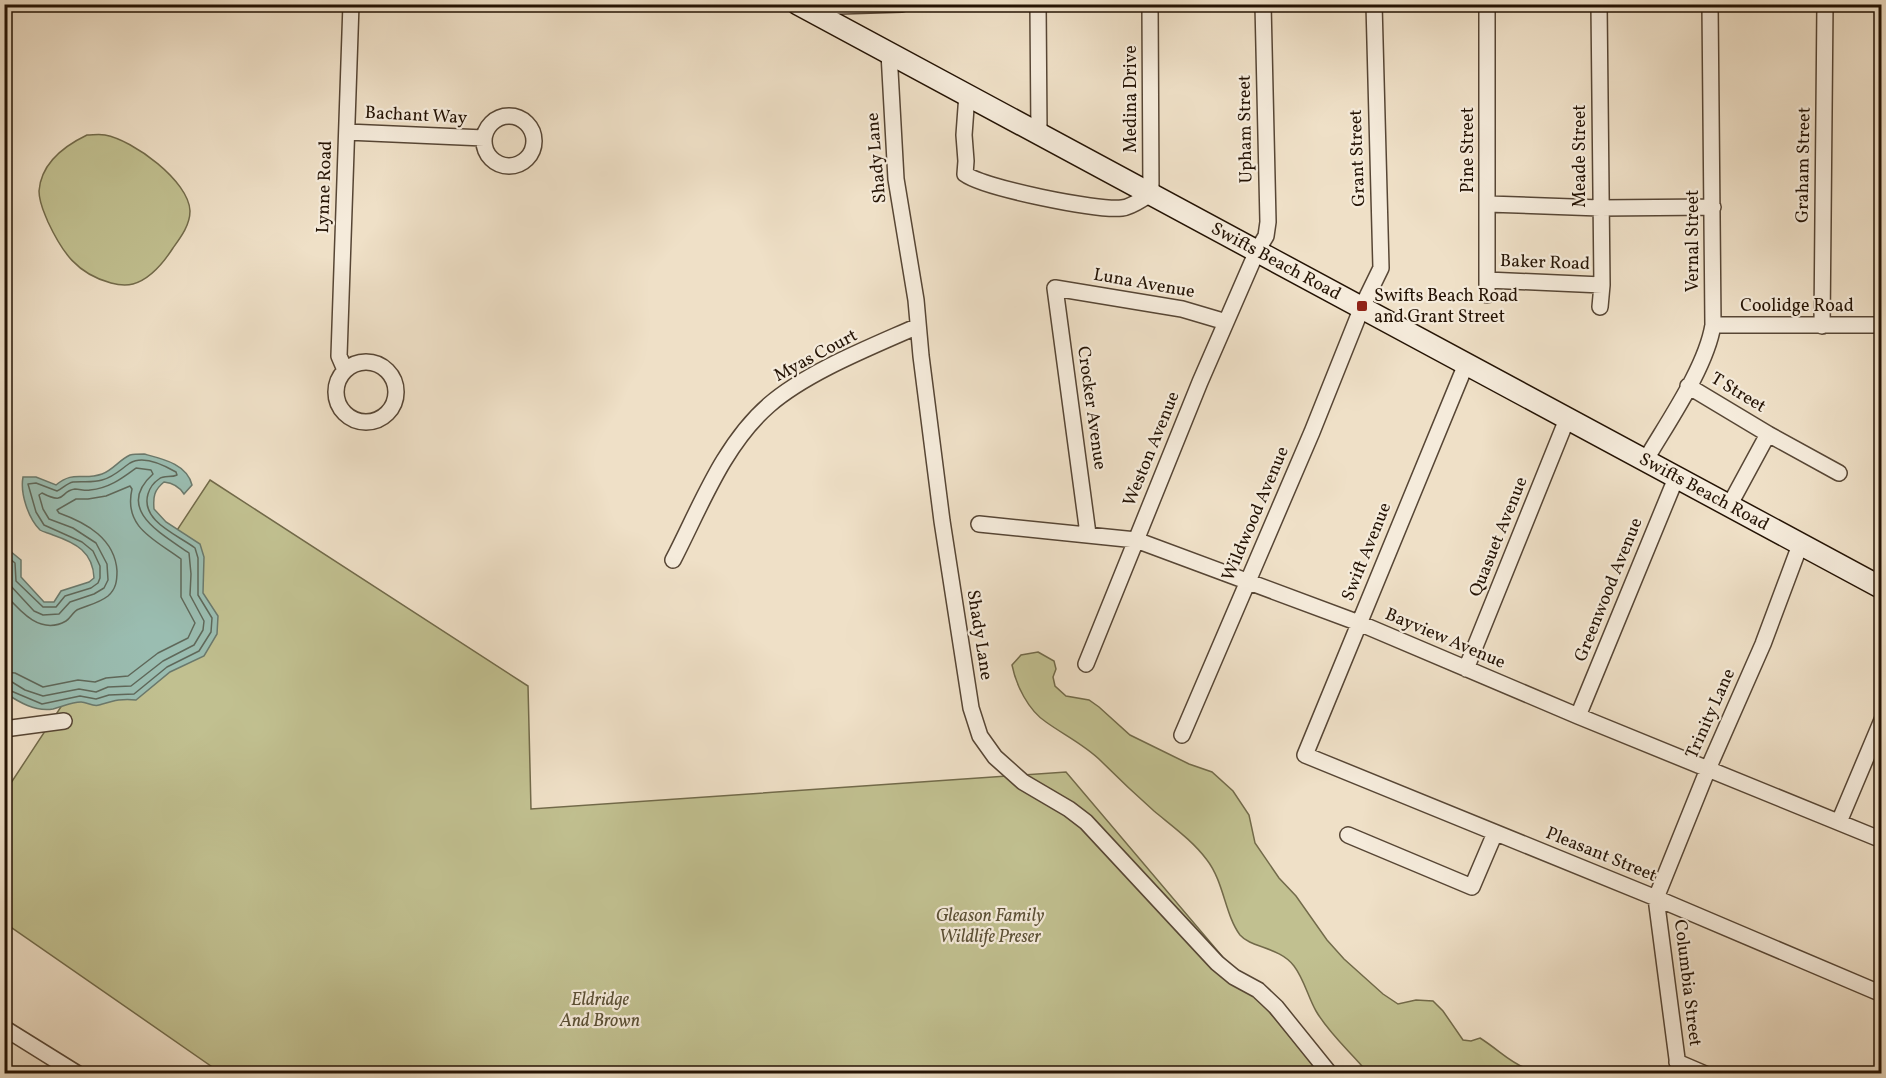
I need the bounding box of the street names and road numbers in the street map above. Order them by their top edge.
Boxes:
street label: Medina Drive [1119,45,1144,153]
street label: Upham Street [1233,74,1259,184]
street label: Bachant Way [364,101,468,131]
street label: Meade Street [1568,104,1593,208]
street label: Pine Street [1456,107,1481,193]
street label: Graham Street [1790,107,1818,223]
street label: Grant Street [1344,109,1372,207]
street label: Shady Lane [861,112,893,204]
street label: Lynne Road [311,140,339,234]
street label: Vernal Street [1681,190,1706,292]
street label: Swifts Beach Road [1207,216,1346,307]
street label: Baker Road [1500,249,1590,277]
street label: Luna Avenue [1091,263,1197,305]
street label: Coolidge Road [1740,294,1854,319]
street label: Myas Court [770,324,862,388]
street label: Crocker Avenue [1070,345,1112,471]
street label: T Street [1706,367,1770,419]
street label: Weston Avenue [1118,388,1186,510]
street label: Wildwood Avenue [1216,443,1296,585]
street label: Swifts Beach Road [1634,447,1773,537]
street label: Quasuet Avenue [1464,473,1534,601]
street label: Swift Avenue [1336,499,1398,605]
street label: Greenwood Avenue [1569,514,1649,666]
street label: Shady Lane [960,588,998,682]
street label: Bayview Avenue [1381,602,1509,676]
street label: Trinity Lane [1680,665,1742,763]
street label: Pleasant Street [1542,821,1660,889]
street label: Columbia Street [1667,918,1707,1048]

